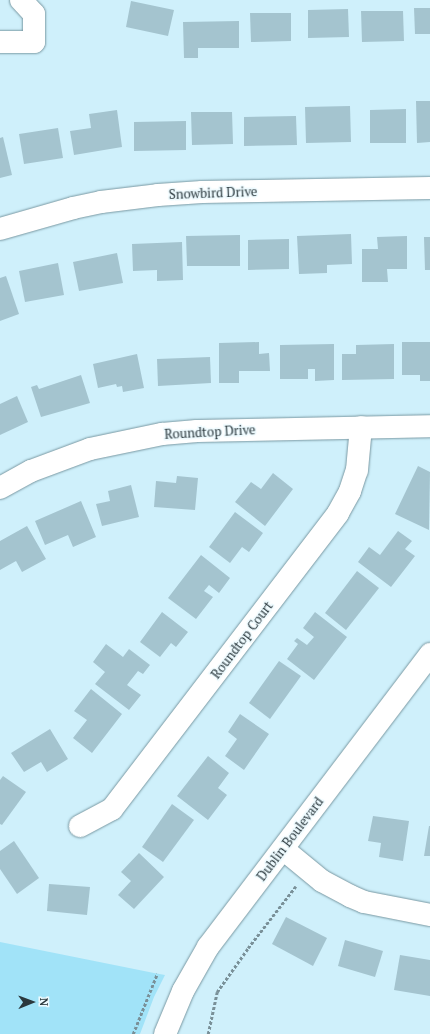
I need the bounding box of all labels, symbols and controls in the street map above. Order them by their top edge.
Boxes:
street label: Snowbird Drive [168,184,258,202]
street label: Roundtop Drive [164,422,256,442]
street label: Roundtop Court [208,598,276,682]
street label: Dublin Boulevard [253,794,327,884]
north arrow [12,982,52,1022]
text: N [37,997,51,1006]

